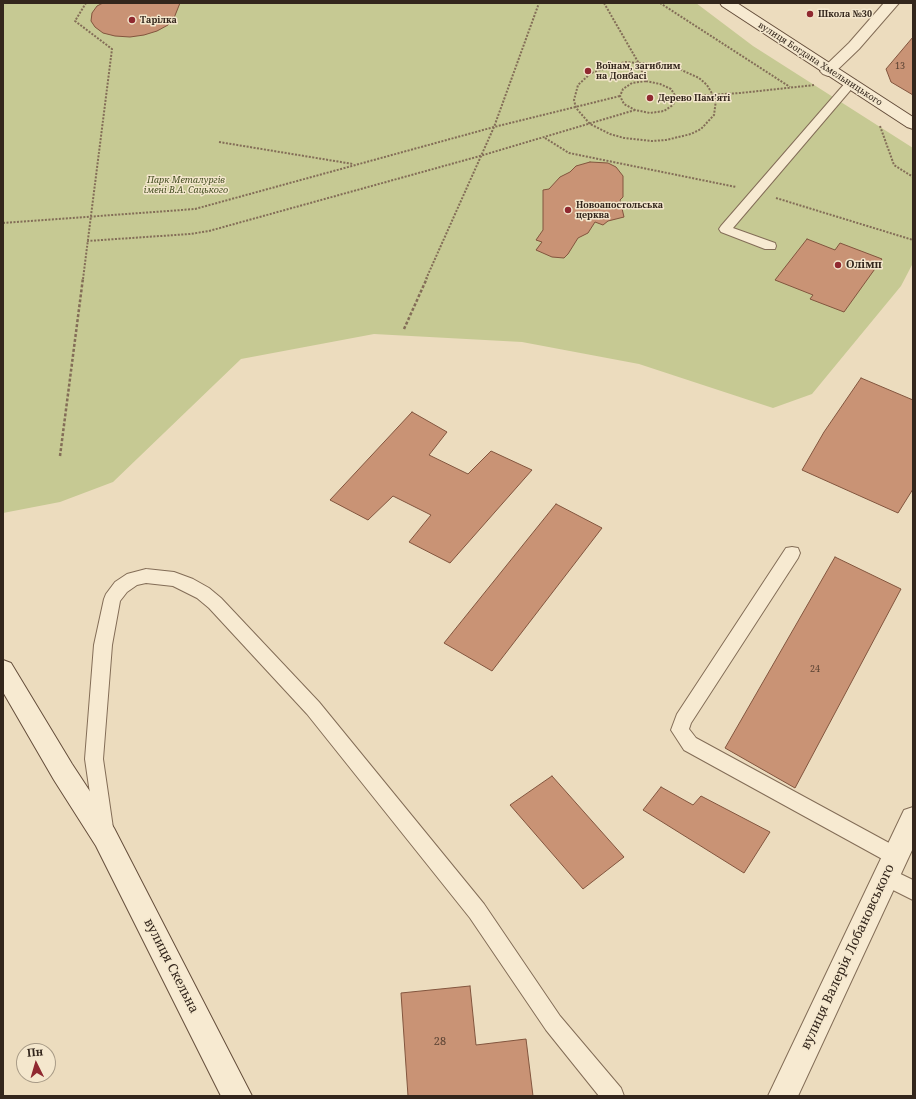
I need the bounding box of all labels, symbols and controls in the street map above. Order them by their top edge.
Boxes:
marker: Школа №30 [805,9,815,19]
place label: Школа №30 [818,9,872,19]
marker: Тарілка [127,15,137,25]
place label: Тарілка [140,15,177,25]
street label: вулиця Богдана Хмельницького [756,20,884,108]
place label: Воїнам, загиблим на Донбасі [596,61,680,82]
house number: 13 [895,61,905,71]
marker: Воїнам, загиблим на Донбасі [583,66,593,76]
marker: Дерево Пам’яті [645,93,655,103]
place label: Дерево Пам’яті [658,93,730,103]
park label: Парк Металургів імені В.А. Сацького [144,175,228,196]
place label: Новоапостольська церква [576,200,663,221]
marker: Новоапостольська церква [563,205,573,215]
place label: Олімп [846,258,882,272]
marker: Олімп [833,260,843,270]
house number: 24 [810,664,820,674]
street label: вулиця Валерія Лобановського [798,862,898,1052]
street label: вулиця Скельна [140,916,202,1016]
house number: 28 [434,1035,446,1049]
north arrow [16,1043,56,1083]
text: Пн [26,1043,44,1060]

